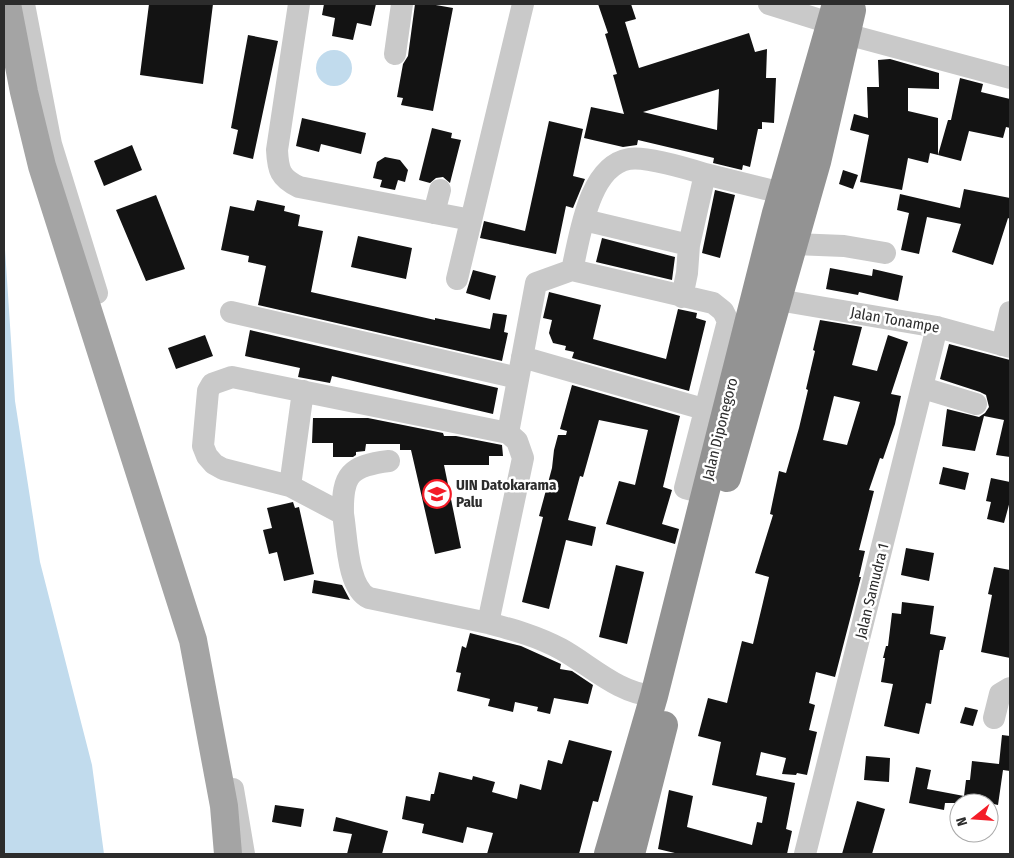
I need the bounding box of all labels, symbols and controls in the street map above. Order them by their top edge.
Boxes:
street label: Jalan Tonampe [849,303,941,337]
street label: Jalan Diponegoro [699,376,741,482]
place label: UIN Datokarama Palu [456,476,557,511]
school or university icon: UIN Datokarama Palu [422,479,452,509]
street label: Jalan Samudra 1 [851,541,893,641]
north arrow [949,793,999,843]
text: N [953,815,971,828]

